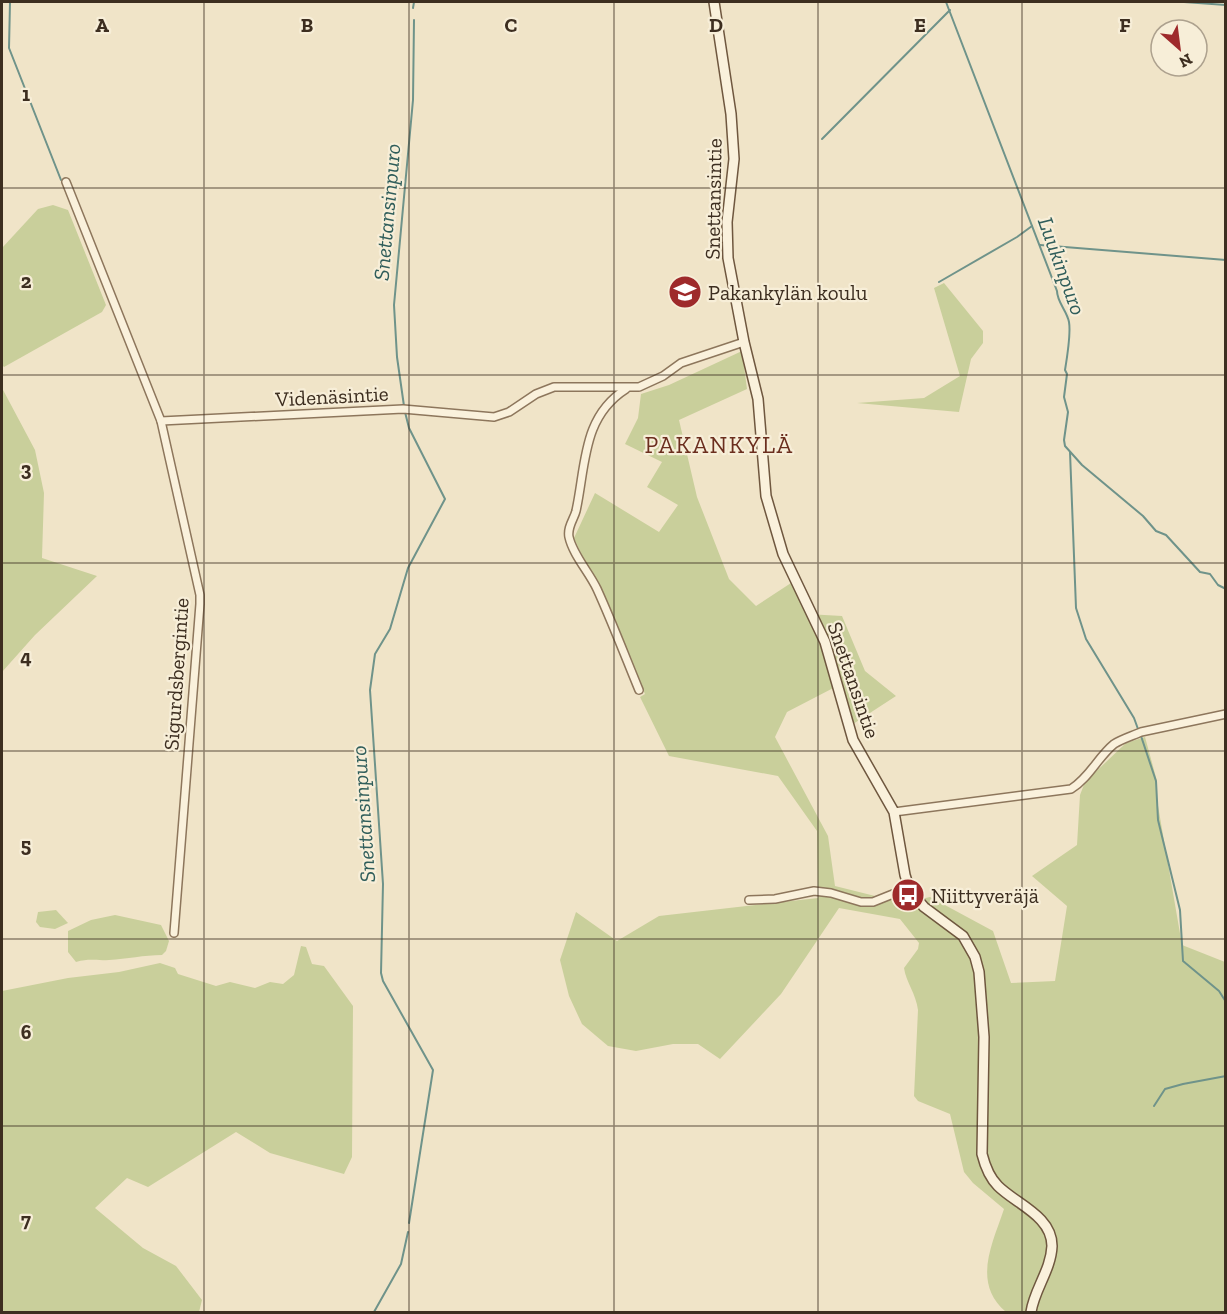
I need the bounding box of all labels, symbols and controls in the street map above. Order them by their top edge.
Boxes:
text: A [95,13,109,37]
text: B [301,13,313,37]
text: C [505,13,518,37]
text: D [709,13,723,37]
text: E [914,13,926,37]
text: F [1119,13,1131,37]
north arrow [1149,18,1209,78]
text: N [1176,50,1196,72]
text: 1 [22,82,30,106]
street label: Snettansintie [699,138,727,260]
water label: Snettansinpuro [368,142,406,282]
water label: Luukinpuro [1032,213,1092,319]
text: 2 [21,269,32,293]
school or university icon: Pakankylän koulu [667,274,703,310]
place label: Pakankylän koulu [708,280,868,305]
street label: Videnäsintie [274,381,389,411]
district label: PAKANKYLÄ [644,430,794,459]
text: 3 [21,457,32,481]
street label: Sigurdsbergintie [158,597,194,751]
street label: Snettansintie [822,618,886,742]
text: 4 [20,645,32,669]
water label: Snettansinpuro [345,744,381,884]
text: 5 [21,833,31,857]
bus stop icon: Niittyveräjä [890,877,926,913]
place label: Niittyveräjä [931,883,1039,909]
text: 6 [21,1020,32,1044]
text: 7 [21,1208,31,1232]

